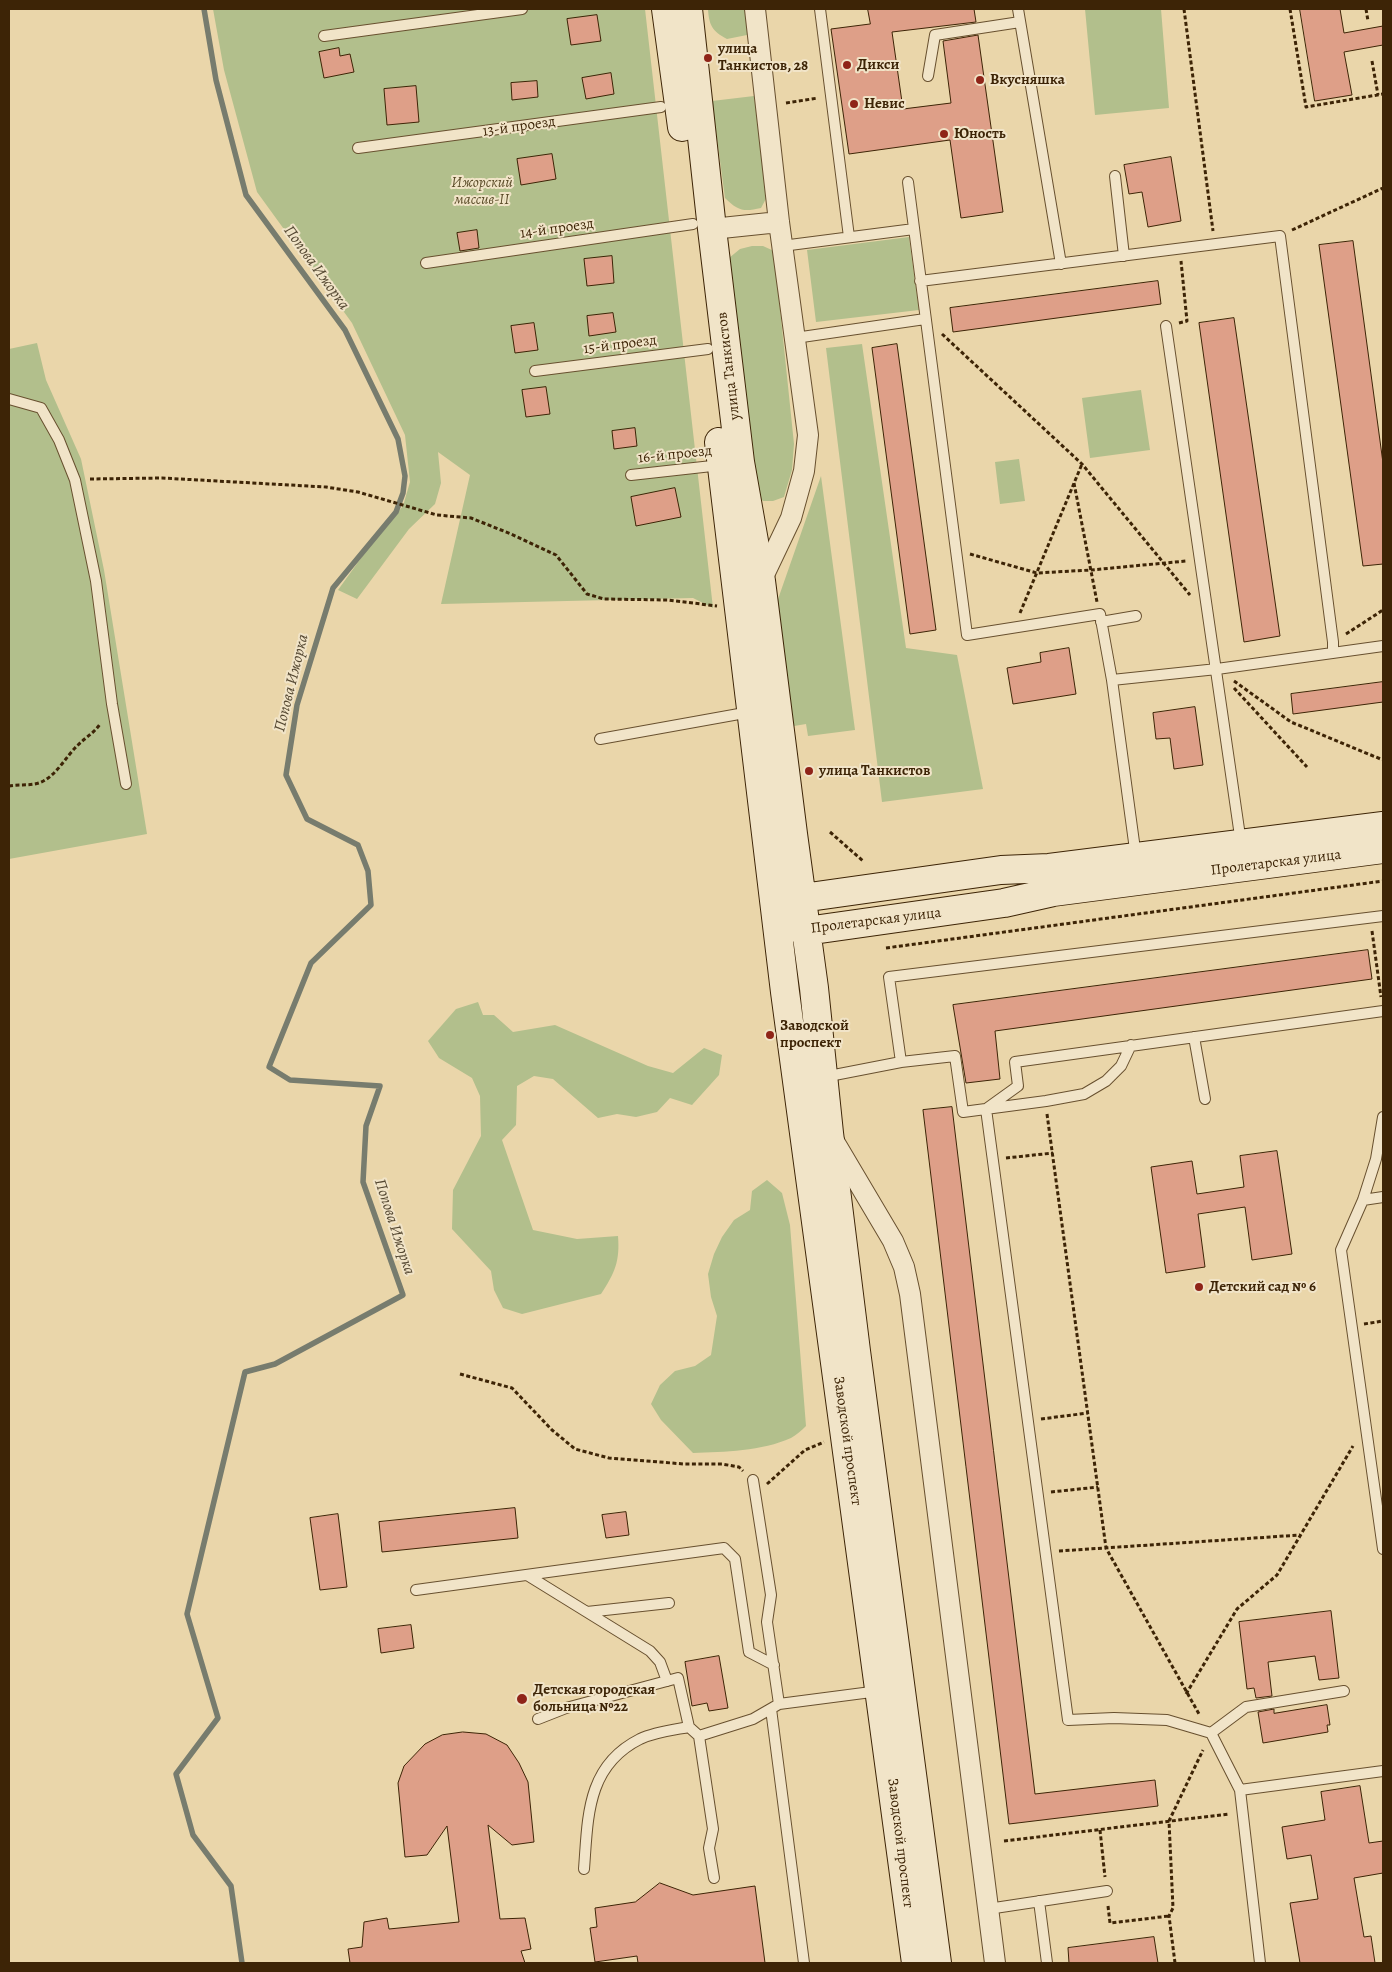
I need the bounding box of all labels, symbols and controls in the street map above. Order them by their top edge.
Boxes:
place label: улица Танкистов, 28 [718,40,808,75]
marker: улица Танкистов, 28 [702,52,714,64]
place label: Дикси [857,56,899,74]
marker: Дикси [841,59,853,71]
place label: Вкусняшка [990,71,1065,89]
marker: Вкусняшка [974,74,986,86]
place label: Невис [864,95,905,113]
marker: Невис [848,98,860,110]
street label: 13-й проезд [481,113,557,141]
place label: Юность [954,125,1006,143]
marker: Юность [938,128,950,140]
park label: Ижорский массив-II [451,174,513,209]
street label: 14-й проезд [519,215,595,243]
water label: Попова Ижорка [279,222,353,314]
street label: улица Танкистов [713,311,745,421]
street label: 15-й проезд [582,332,658,358]
street label: 16-й проезд [637,442,713,468]
water label: Попова Ижорка [271,632,313,734]
place label: улица Танкистов [819,762,930,780]
marker: улица Танкистов [803,765,815,777]
street label: Пролетарская улица [1210,846,1342,880]
street label: Пролетарская улица [810,904,942,938]
place label: Заводской проспект [780,1017,849,1052]
marker: Заводской проспект [764,1029,776,1041]
water label: Попова Ижорка [369,1177,419,1277]
place label: Детский сад № 6 [1209,1278,1316,1296]
marker: Детский сад № 6 [1193,1281,1205,1293]
street label: Заводской проспект [829,1375,865,1507]
place label: Детская городская больница №22 [533,1681,655,1716]
marker: Детская городская больница №22 [515,1692,529,1706]
street label: Заводской проспект [883,1777,917,1909]

